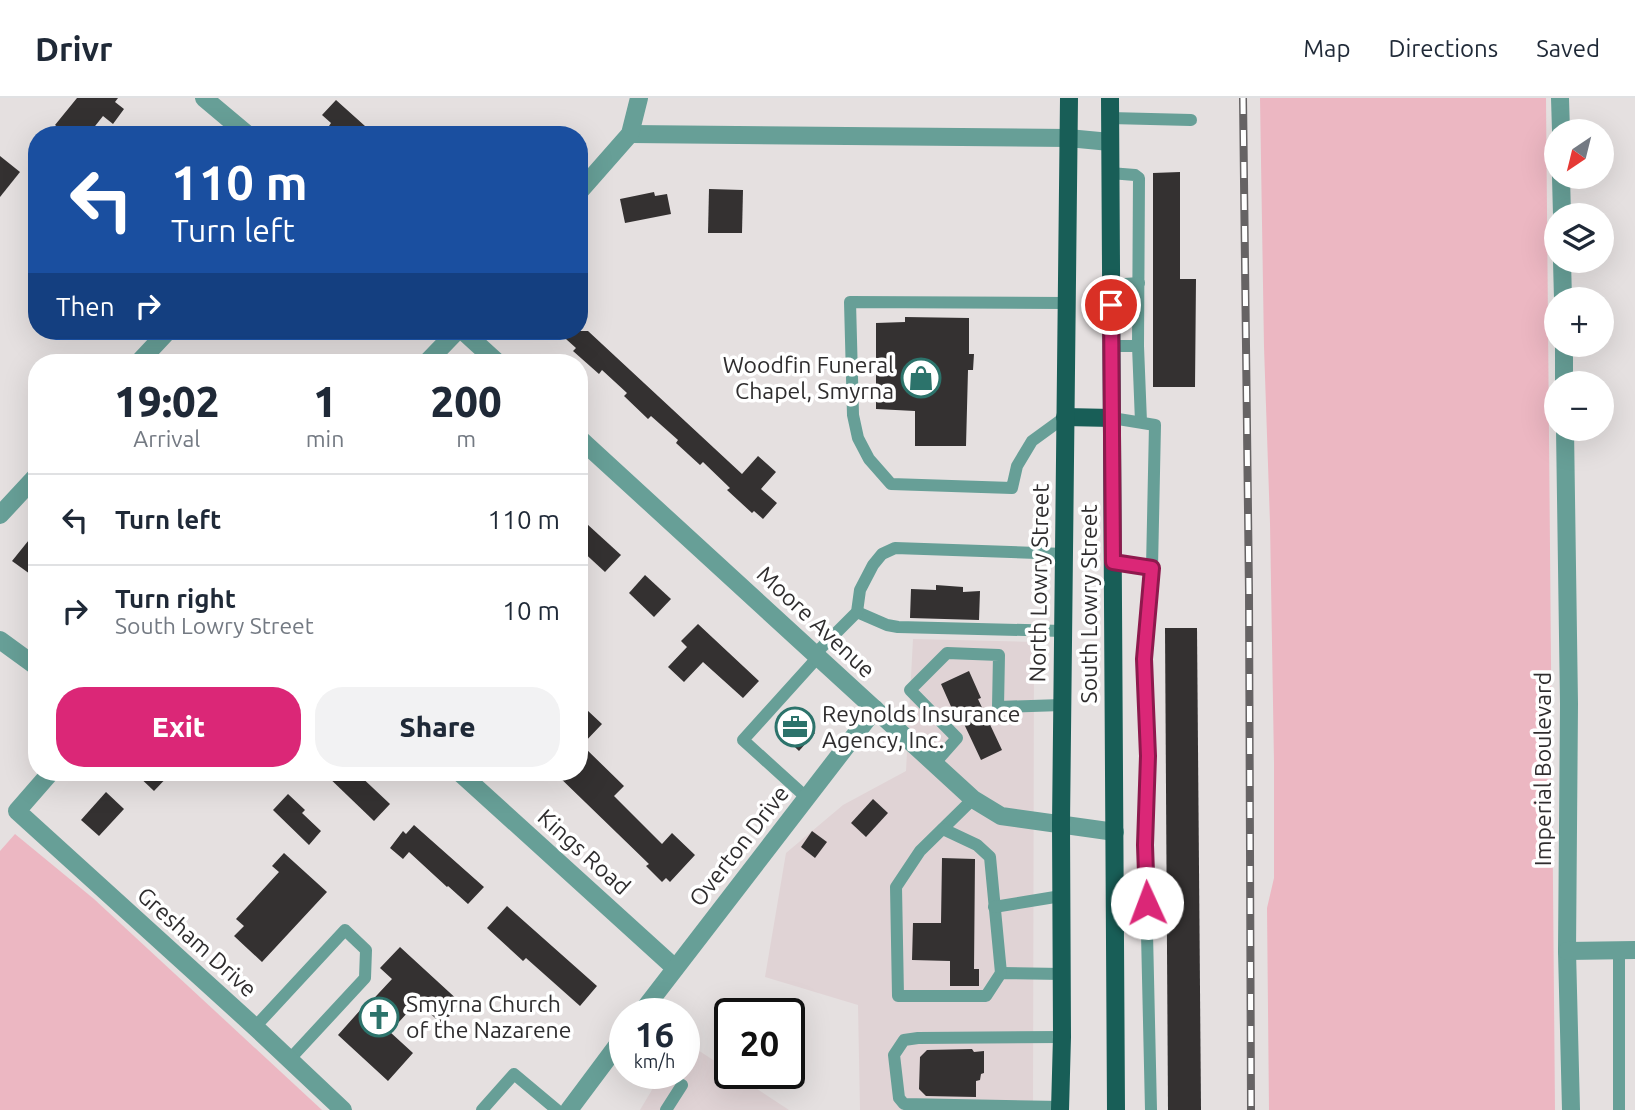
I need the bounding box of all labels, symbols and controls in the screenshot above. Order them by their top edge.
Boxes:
text: Drivr [35,30,113,67]
text: Map [1303,35,1350,62]
text: Directions [1388,35,1498,62]
text: Saved [1536,35,1600,62]
north arrow [1544,119,1614,189]
map controls [1544,119,1614,441]
icon: left [56,154,147,245]
text: 110 m [171,154,308,209]
button: layers [1544,203,1614,273]
text: Turn left [171,212,295,248]
pin [1081,275,1141,335]
icon: arrive [1092,286,1130,324]
icon: right [129,287,167,325]
button: + [1544,287,1614,357]
text: Then [56,292,115,321]
place label: Woodfin Funeral Chapel, Smyrna [723,352,894,403]
shop icon: Woodfin Funeral Chapel, Smyrna [900,357,942,399]
button: − [1544,371,1614,441]
text: 19:02 [114,378,219,425]
text: 1 [313,378,337,425]
text: 200 [431,378,502,425]
text: Arrival [133,426,200,451]
text: min [306,426,344,451]
text: m [456,426,476,451]
street label: North Lowry Street [1024,483,1053,683]
icon: left [56,501,94,539]
text: Turn left [115,505,221,534]
text: 110 m [488,505,560,534]
street label: South Lowry Street [1076,505,1101,703]
street label: Moore Avenue [753,561,880,682]
text: Turn right [115,584,236,613]
icon: right [56,592,94,630]
text: 10 m [502,596,560,625]
text: South Lowry Street [115,613,314,638]
street label: Imperial Boulevard [1530,672,1555,866]
button: Exit [56,687,301,767]
button: Share [315,687,560,767]
place label: Reynolds Insurance Agency, Inc. [822,701,1021,752]
office icon: Reynolds Insurance Agency, Inc. [774,706,816,748]
street label: Overton Drive [684,781,793,911]
street label: Kings Road [533,804,635,899]
position arrow [1110,866,1184,940]
street label: Gresham Drive [133,882,262,1001]
place label: Smyrna Church of the Nazarene [406,991,571,1042]
church icon: Smyrna Church of the Nazarene [358,996,400,1038]
speed limit sign: 20 [714,998,805,1089]
text: 16 [635,1014,674,1054]
text: km/h [634,1051,675,1071]

